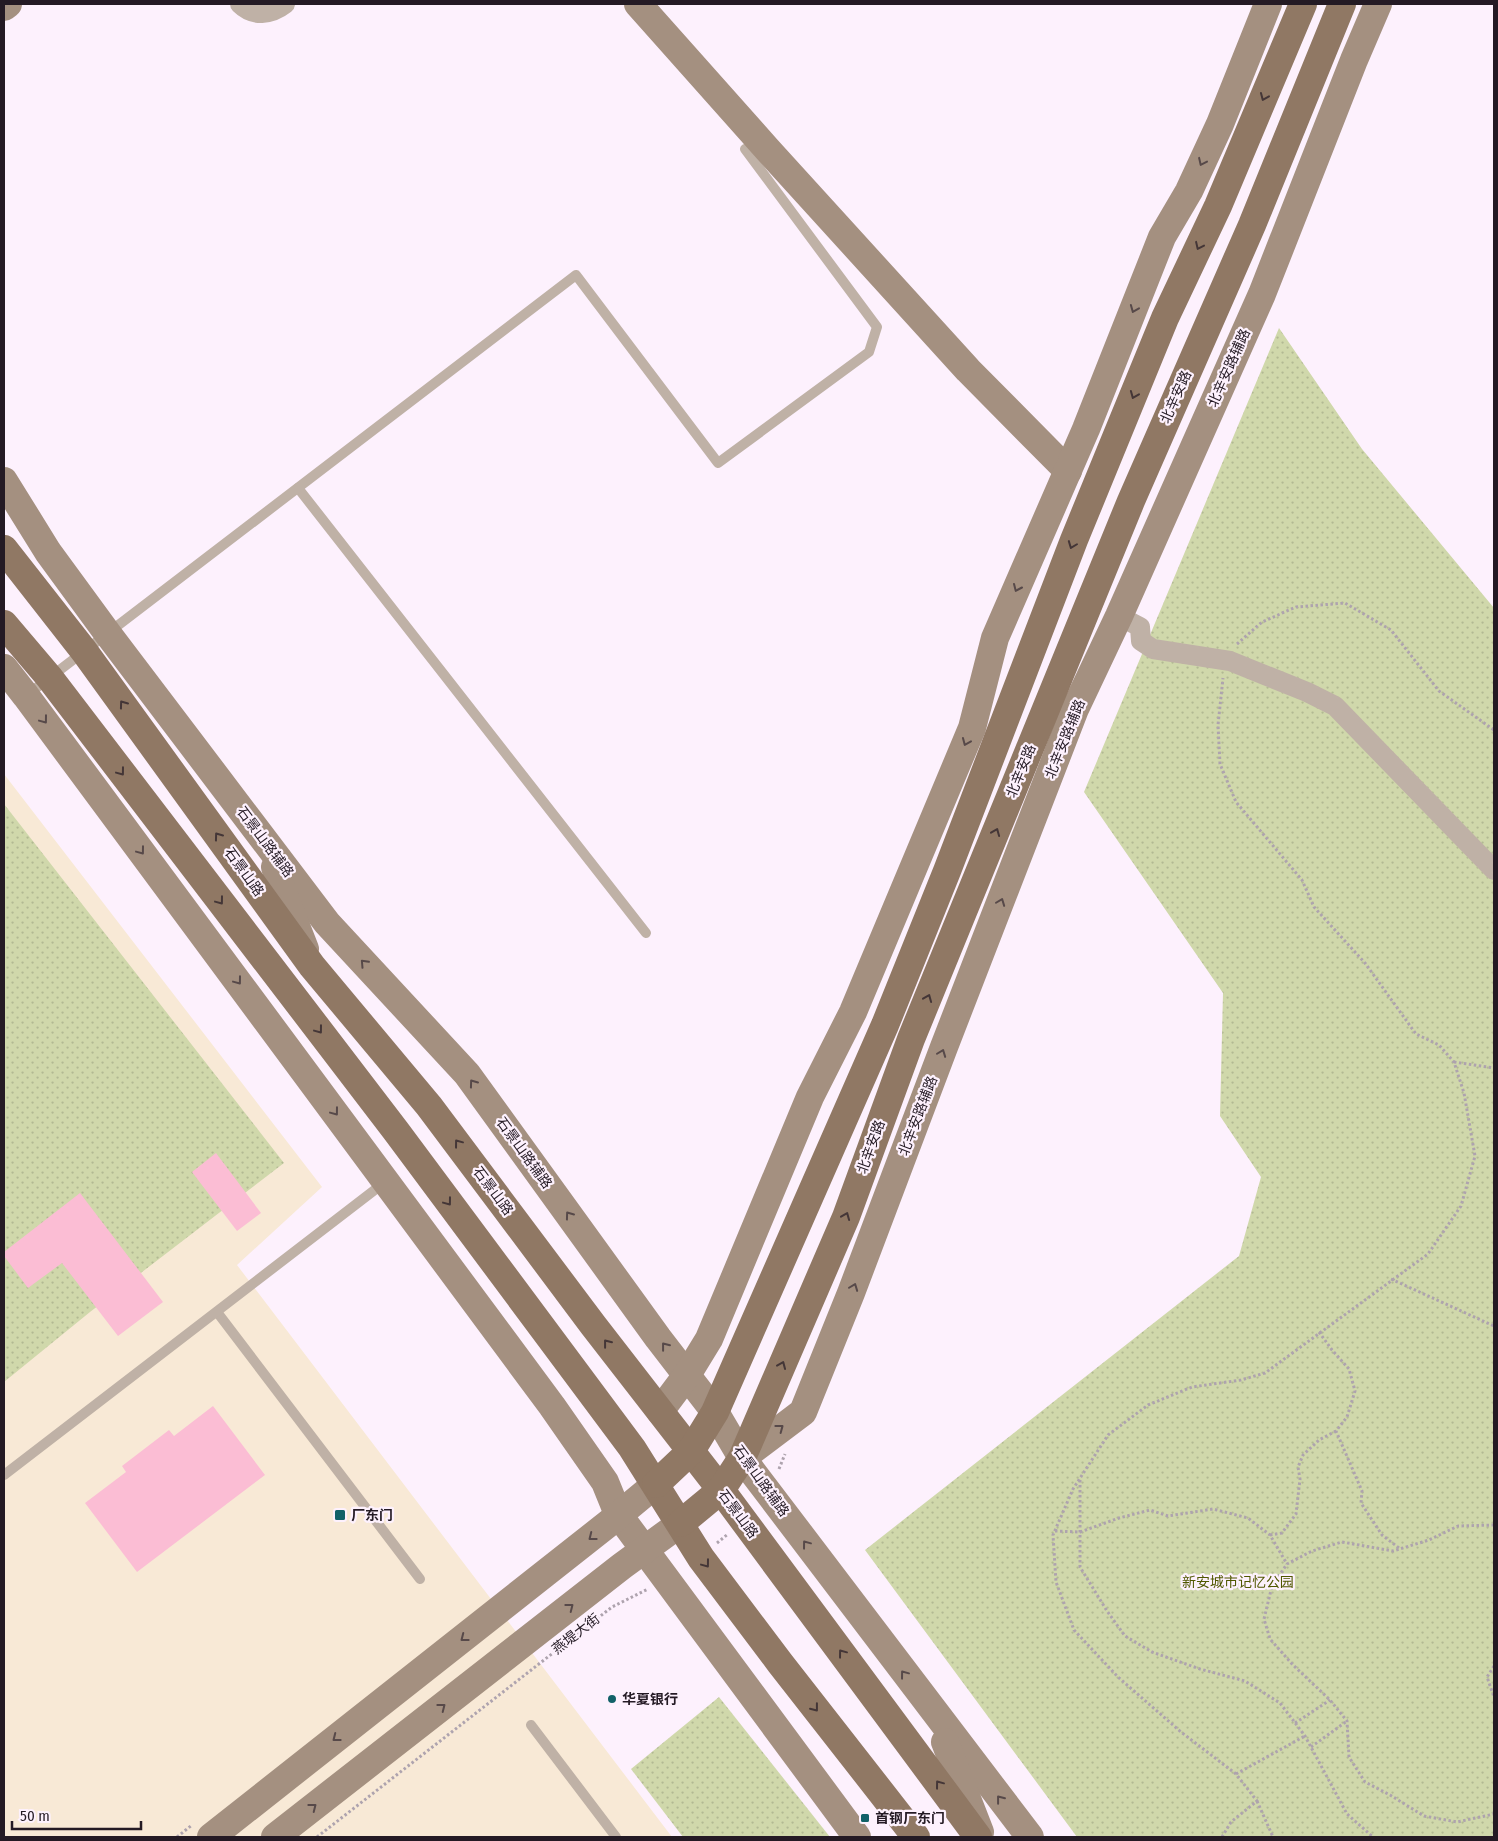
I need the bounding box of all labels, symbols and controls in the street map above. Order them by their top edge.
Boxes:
one-way arrow [1259,92,1270,101]
one-way arrow [1198,157,1209,166]
one-way arrow [1195,241,1205,250]
one-way arrow [1130,304,1140,313]
street label: 北辛安路辅路 [1204,326,1254,410]
street label: 北辛安路 [1157,368,1195,426]
one-way arrow [1130,390,1140,399]
one-way arrow [1068,541,1078,549]
one-way arrow [1012,583,1023,592]
street label: 北辛安路辅路 [1041,697,1089,781]
one-way arrow [120,701,128,710]
one-way arrow [39,714,47,723]
one-way arrow [962,737,972,745]
street label: 北辛安路 [1003,742,1039,800]
one-way arrow [116,766,124,775]
street label: 石景山路辅路 [233,803,297,881]
one-way arrow [990,828,1000,837]
one-way arrow [215,832,224,842]
street label: 石景山路 [221,844,267,900]
one-way arrow [135,845,144,855]
one-way arrow [214,895,223,905]
one-way arrow [995,898,1005,907]
one-way arrow [361,960,370,969]
one-way arrow [232,975,241,985]
one-way arrow [922,994,932,1003]
one-way arrow [313,1024,321,1033]
one-way arrow [936,1049,946,1058]
street label: 北辛安路辅路 [895,1074,941,1158]
one-way arrow [470,1079,479,1089]
one-way arrow [329,1106,338,1116]
street label: 石景山路辅路 [493,1114,555,1192]
street label: 北辛安路 [853,1118,889,1176]
one-way arrow [455,1140,463,1149]
street label: 石景山路 [469,1164,517,1218]
one-way arrow [443,1196,451,1205]
one-way arrow [566,1212,574,1221]
one-way arrow [840,1212,850,1221]
one-way arrow [848,1283,858,1292]
one-way arrow [605,1340,613,1349]
one-way arrow [662,1343,670,1352]
one-way arrow [776,1361,786,1370]
one-way arrow [774,1426,783,1434]
street label: 石景山路辅路 [730,1442,792,1520]
street label: 石景山路 [714,1487,762,1541]
place label: 厂东门 [351,1507,393,1524]
marker: 厂东门 [333,1508,347,1522]
one-way arrow [588,1532,597,1541]
one-way arrow [804,1541,812,1550]
one-way arrow [700,1558,709,1568]
park label: 新安城市记忆公园 [1182,1574,1294,1591]
one-way arrow [564,1605,573,1613]
street label: 燕堤大街 [549,1610,603,1658]
one-way arrow [461,1632,470,1640]
one-way arrow [839,1649,848,1659]
one-way arrow [901,1670,910,1680]
place label: 华夏银行 [622,1691,678,1708]
marker: 华夏银行 [606,1693,618,1705]
one-way arrow [810,1702,818,1711]
one-way arrow [436,1704,445,1713]
one-way arrow [333,1733,342,1741]
one-way arrow [936,1780,945,1790]
one-way arrow [997,1796,1005,1805]
scale bar [12,1798,141,1830]
one-way arrow [308,1804,317,1813]
text: 50 m [20,1807,50,1825]
place label: 首钢厂东门 [875,1810,945,1827]
marker: 首钢厂东门 [859,1812,871,1824]

